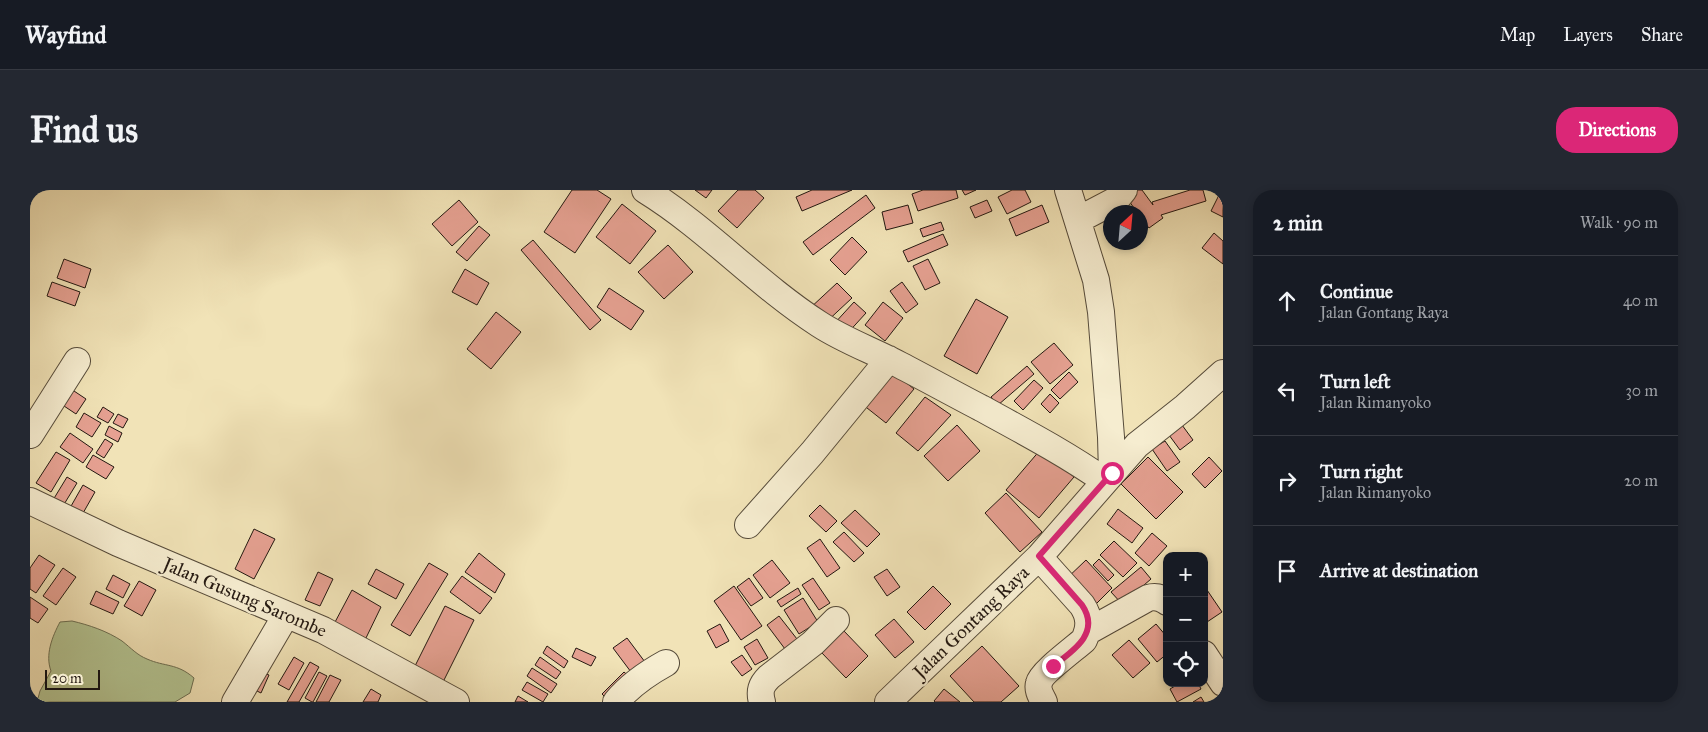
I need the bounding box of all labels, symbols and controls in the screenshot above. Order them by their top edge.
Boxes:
text: Wayfind [25,20,107,50]
text: Map [1500,24,1535,46]
text: Layers [1563,24,1613,46]
text: Share [1641,24,1683,46]
button: Directions [1556,107,1678,153]
text: Find us [30,109,138,152]
north arrow [1103,205,1148,250]
text: 2 min [1273,210,1323,236]
text: Walk · 90 m [1580,213,1658,232]
text: Continue [1320,280,1393,303]
icon: ahead [1273,287,1301,315]
text: 40 m [1623,291,1658,310]
text: Jalan Gontang Raya [1320,303,1449,322]
text: Turn left [1320,370,1390,393]
icon: left [1273,377,1301,405]
text: 30 m [1625,381,1658,400]
text: Jalan Rimanyoko [1320,393,1431,412]
text: Turn right [1320,460,1403,483]
route start [1101,462,1124,485]
icon: right [1273,467,1301,495]
text: 20 m [1624,471,1658,490]
text: Jalan Rimanyoko [1320,483,1431,502]
street label: Jalan Gusung Sarombe [157,551,330,643]
map controls [1163,552,1208,687]
button: + [1163,552,1208,597]
icon: arrive [1273,557,1301,585]
text: Arrive at destination [1320,559,1478,582]
street label: Jalan Gontang Raya [907,560,1035,685]
button: − [1163,597,1208,642]
button: locate [1163,642,1208,687]
route end [1042,655,1065,678]
scale bar [45,667,100,690]
text: 20 m [52,670,82,687]

